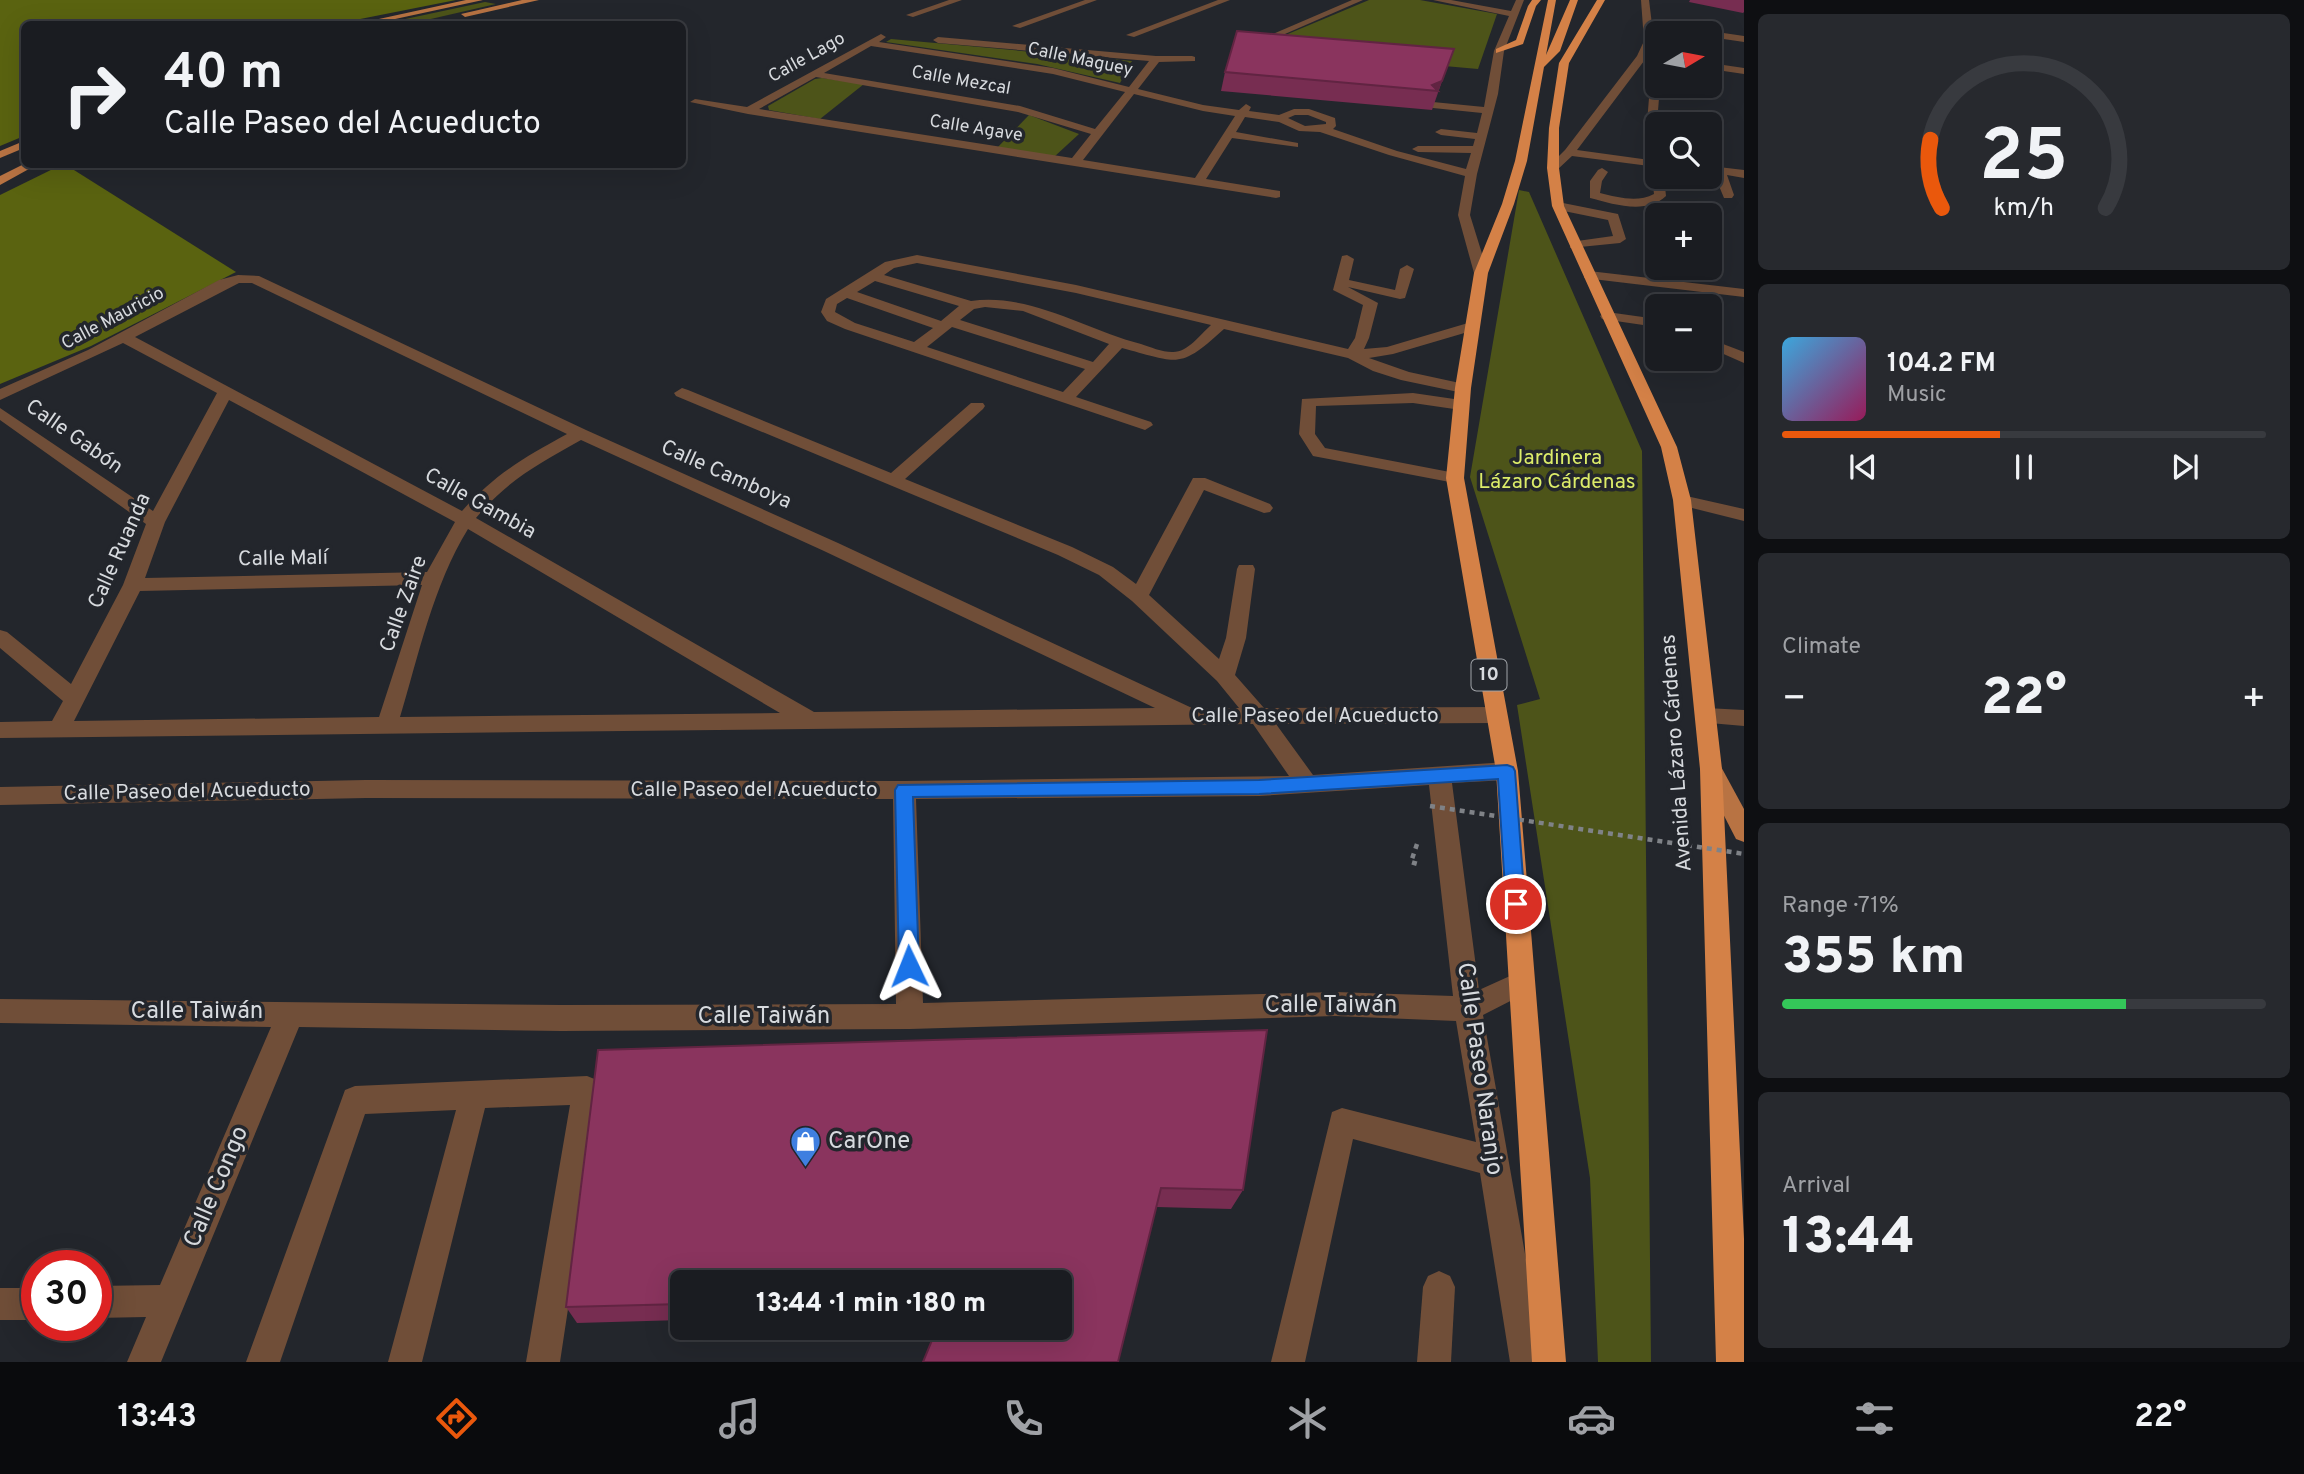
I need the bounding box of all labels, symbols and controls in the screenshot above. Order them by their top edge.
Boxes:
north arrow [1645,21,1722,98]
map controls [1645,21,1722,371]
street label: Calle Lago [765,27,849,89]
street label: Calle Maguey [1025,38,1135,82]
text: 40 m [164,44,283,106]
icon: right [49,49,140,140]
street label: Calle Mezcal [910,61,1012,101]
text: Calle Paseo del Acueducto [164,105,541,145]
street label: Calle Agave [928,110,1024,148]
button: search [1645,112,1722,189]
text: 25 [1980,114,2069,206]
text: km/h [1994,193,2054,225]
button: + [1645,203,1722,280]
street label: Calle Mauricio [58,282,168,356]
button: − [1645,294,1722,371]
text: 104.2 FM [1887,348,1996,381]
text: Music [1887,381,1947,410]
street label: Calle Gabón [20,394,128,480]
street label: Calle Camboya [657,434,795,516]
park label: Jardinera Lázaro Cárdenas [1478,445,1636,496]
icon: previous [1844,448,1882,486]
icon: pause [2005,448,2043,486]
icon: next [2166,448,2204,486]
street label: Calle Gambia [419,462,541,546]
street label: Calle Ruanda [82,489,158,613]
street label: Calle Malí [238,545,330,573]
street label: Calle Zaire [374,552,434,656]
street label: Avenida Lázaro Cárdenas [1655,633,1699,873]
text: Climate [1782,633,1861,662]
road number: 10 [1472,660,1506,690]
text: 22° [1981,667,2067,733]
text: − [1782,676,1807,725]
text: + [2241,676,2266,725]
street label: Calle Paseo del Acueducto [1191,703,1439,730]
street label: Calle Paseo del Acueducto [63,776,311,808]
street label: Calle Paseo del Acueducto [630,777,878,804]
pin [1486,874,1546,934]
icon: arrive [1497,885,1535,923]
text: Range · 71% [1782,892,1899,921]
text: 355 km [1782,926,1965,992]
position arrow [872,929,946,1003]
street label: Calle Paseo Naranjo [1449,961,1509,1177]
street label: Calle Taiwán [1265,991,1397,1021]
street label: Calle Taiwán [131,997,263,1027]
street label: Calle Taiwán [698,1002,830,1032]
street label: Calle Congo [178,1122,256,1252]
shop icon: CarOne [788,1125,822,1169]
place label: CarOne [828,1127,910,1157]
text: Arrival [1782,1172,1851,1201]
text: 13:44 [1782,1206,1915,1272]
speed limit sign: 30 [21,1250,112,1341]
text: 13:44 · 1 min · 180 m [756,1288,986,1321]
icon: directions [432,1394,481,1443]
icon: music [715,1394,764,1443]
icon: phone [999,1394,1048,1443]
icon: climate [1283,1394,1332,1443]
icon: car [1567,1394,1616,1443]
icon: filters [1850,1394,1899,1443]
text: 13:43 [117,1398,197,1438]
text: 22° [2134,1398,2187,1438]

